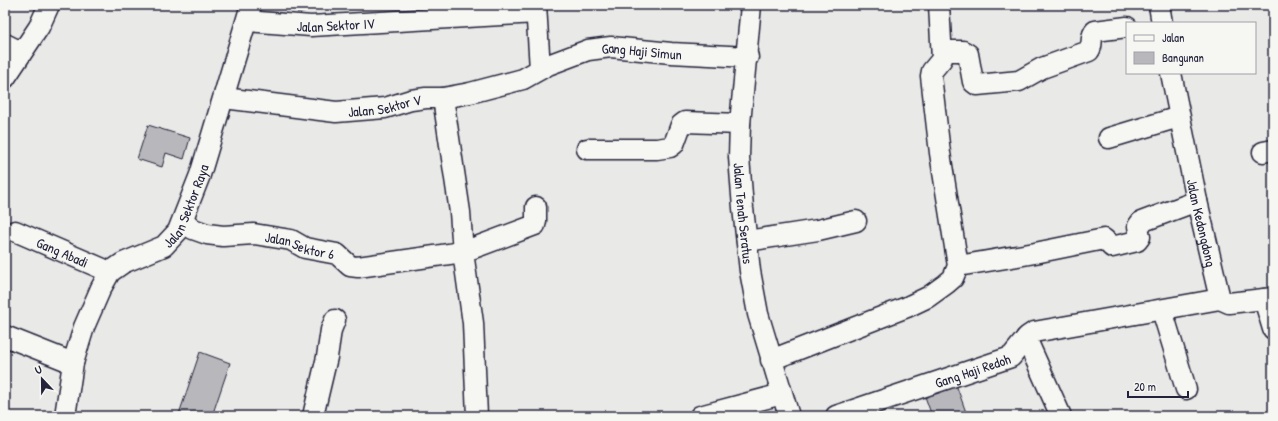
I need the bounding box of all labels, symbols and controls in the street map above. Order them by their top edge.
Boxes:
street label: Jalan Sektor IV [296,13,375,36]
legend [1126,22,1256,74]
text: Jalan [1162,29,1184,46]
street label: Gang Haji Simun [600,37,682,63]
text: Bangunan [1162,49,1204,66]
street label: Jalan Sektor V [347,89,422,120]
street label: Jalan Sektor Raya [158,161,212,251]
street label: Jalan Tenah Seratus [730,162,759,265]
street label: Jalan Kedongdong [1183,177,1222,269]
street label: Jalan Sektor 6 [264,226,337,263]
street label: Gang Abadi [34,232,92,271]
street label: Gang Haji Redoh [932,348,1013,392]
north arrow [22,359,62,399]
text: U [33,362,44,377]
scale bar [1128,373,1188,399]
text: 20 m [1134,378,1156,395]

